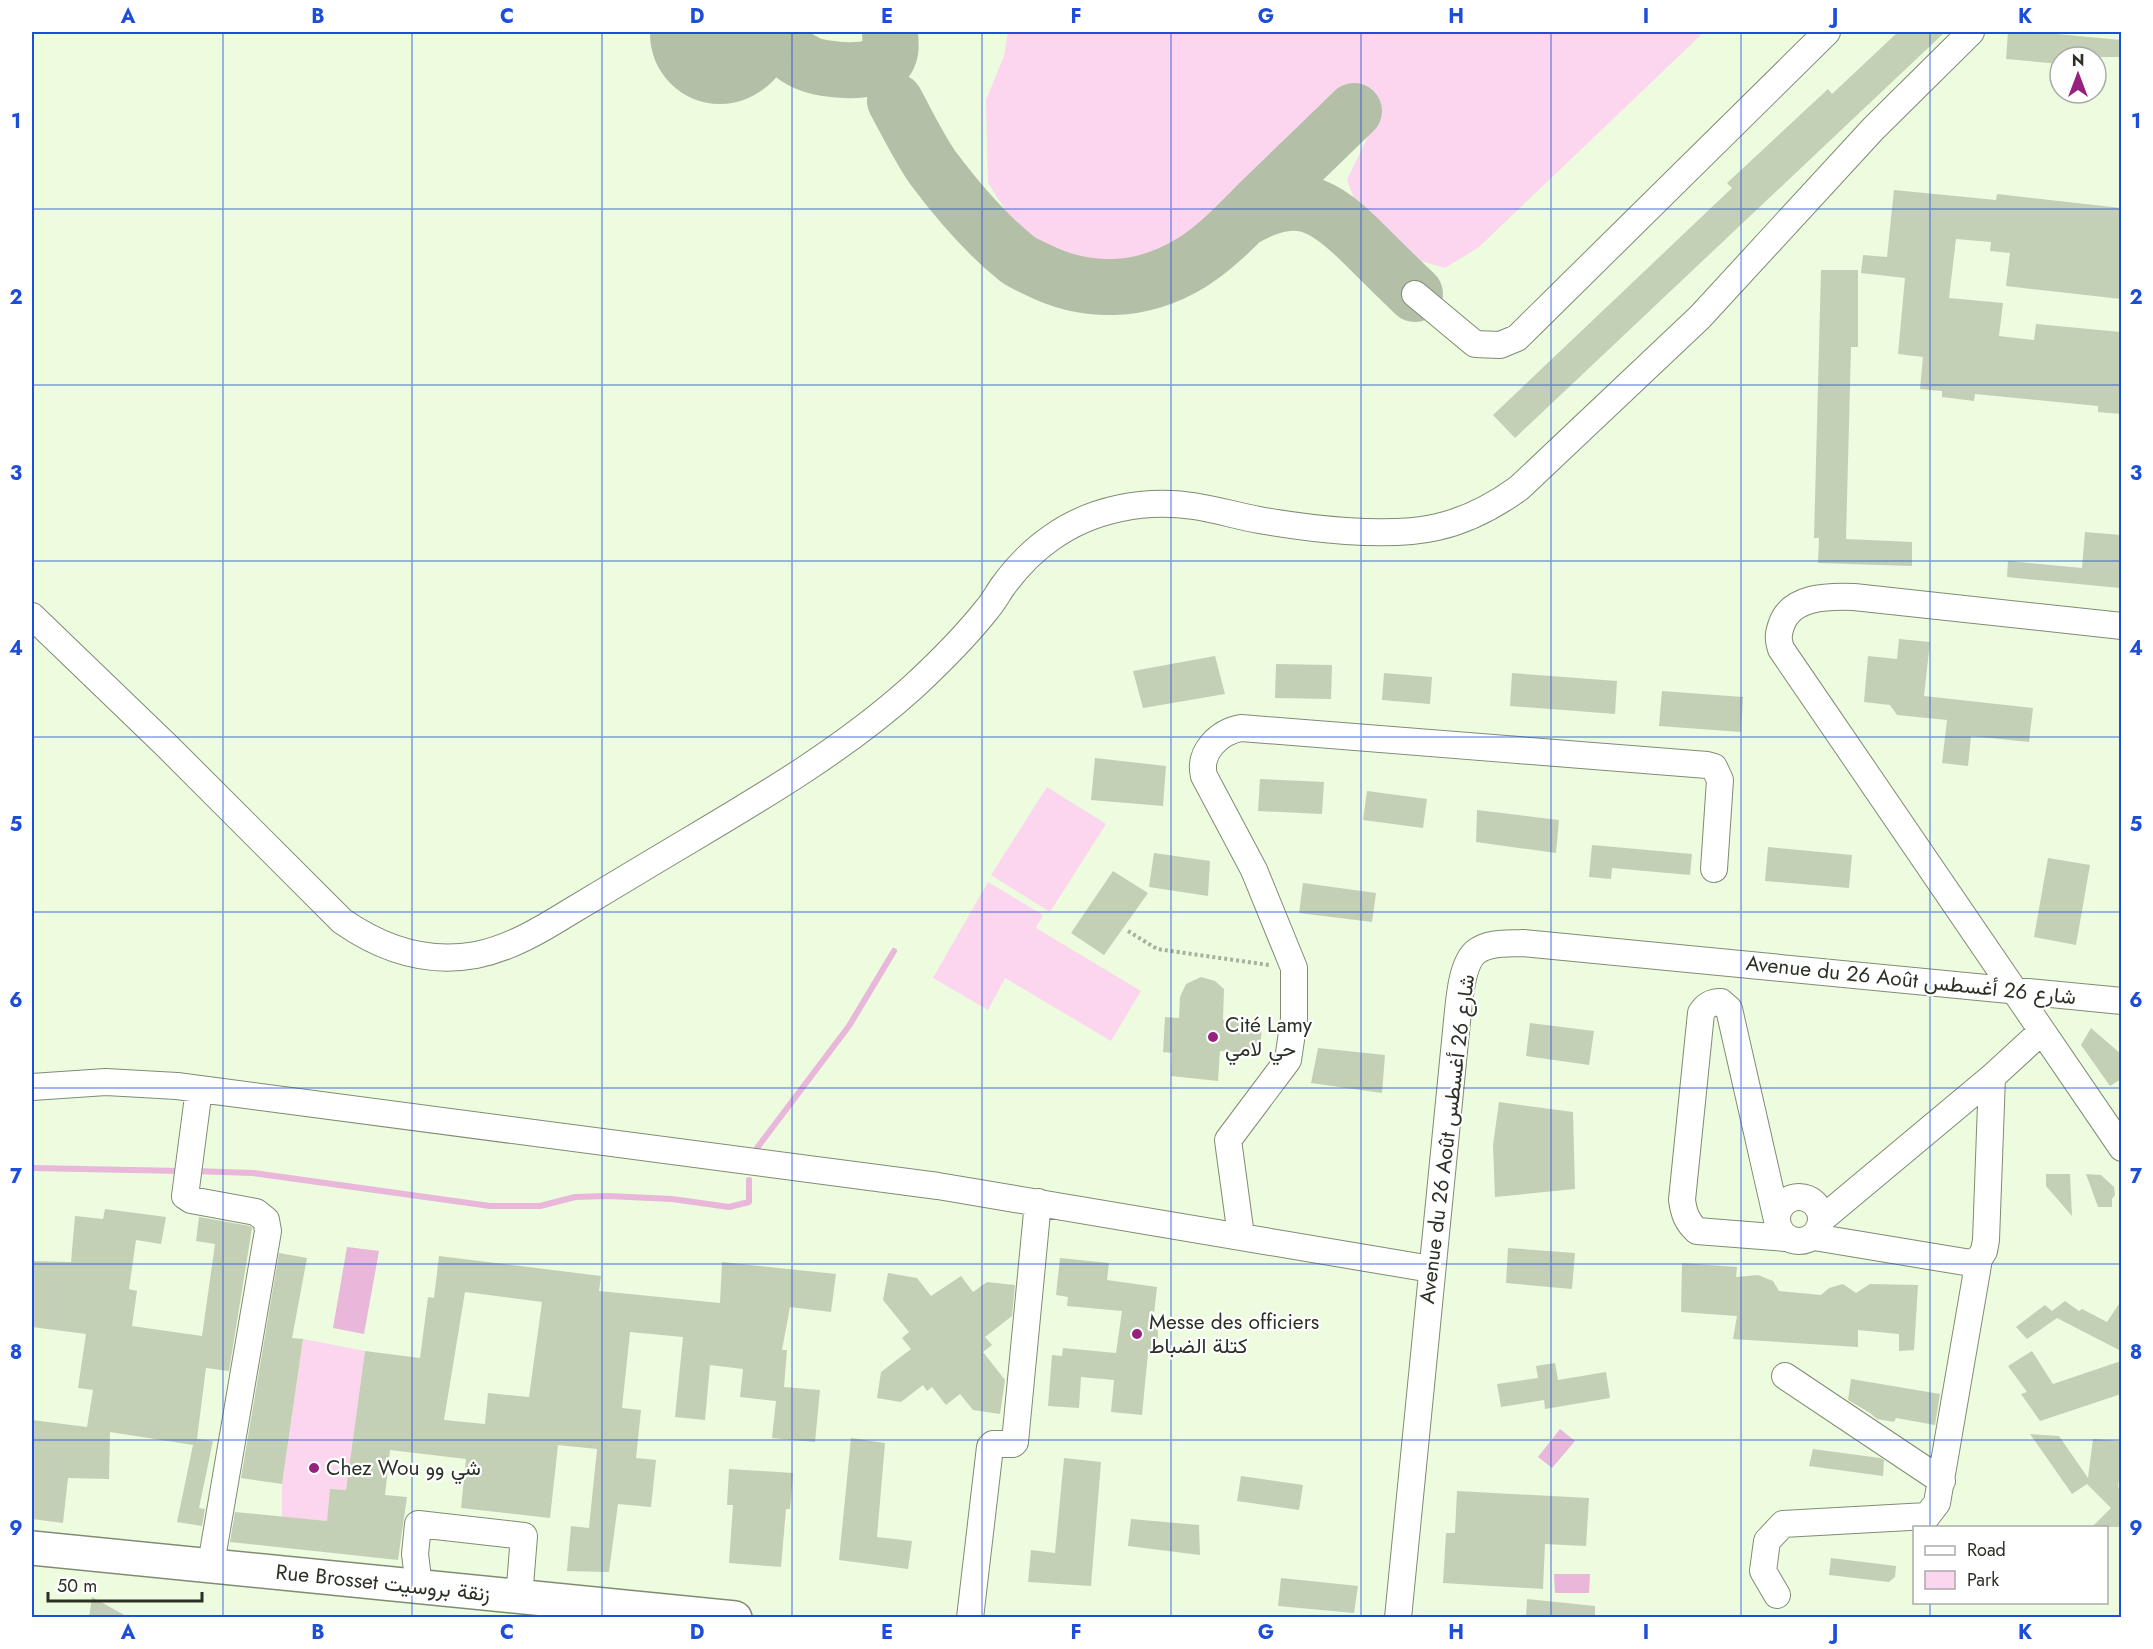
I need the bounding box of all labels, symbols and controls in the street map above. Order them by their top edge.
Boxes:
text: A [120,2,136,31]
text: B [311,2,325,31]
text: C [500,2,514,31]
text: D [690,2,704,31]
text: E [881,2,893,31]
text: F [1070,2,1082,31]
text: G [1258,2,1274,31]
text: H [1448,2,1464,31]
text: I [1643,2,1649,31]
text: J [1828,2,1838,31]
text: K [2018,2,2032,31]
north arrow [2048,45,2108,105]
text: N [2072,49,2084,72]
text: 1 [11,107,21,136]
text: 1 [2131,107,2141,136]
text: 2 [9,283,23,312]
text: 2 [2129,283,2143,312]
text: 3 [10,459,22,488]
text: 3 [2130,459,2142,488]
text: 4 [9,634,23,663]
text: 4 [2129,634,2143,663]
text: 5 [10,810,23,839]
text: 5 [2130,810,2143,839]
street label: Avenue du 26 Août شارع 26 أغسطس [1745,948,2077,1012]
street label: Avenue du 26 Août شارع 26 أغسطس [1412,973,1482,1305]
text: 6 [9,986,23,1015]
text: 6 [2129,986,2143,1015]
place label: Cité Lamy حي لامي [1225,1010,1313,1066]
marker: Cité Lamy حي لامي [1206,1030,1220,1044]
text: 7 [10,1162,23,1191]
text: 7 [2130,1162,2143,1191]
place label: Messe des officiers كتلة الضباط [1149,1307,1319,1361]
marker: Messe des officiers كتلة الضباط [1130,1327,1144,1341]
text: 8 [10,1338,22,1367]
text: 8 [2130,1338,2142,1367]
place label: Chez Wou شي وو [326,1453,481,1485]
marker: Chez Wou شي وو [307,1461,321,1475]
text: 9 [9,1514,23,1543]
text: 9 [2129,1514,2143,1543]
legend [1913,1526,2108,1604]
text: Road [1967,1537,2006,1563]
street label: Rue Brosset زنقة بروسيت [274,1557,492,1609]
scale bar [48,1565,202,1603]
text: Park [1967,1567,1999,1593]
text: 50 m [57,1573,97,1599]
text: A [120,1618,136,1647]
text: B [311,1618,325,1647]
text: C [500,1618,514,1647]
text: D [690,1618,704,1647]
text: E [881,1618,893,1647]
text: F [1070,1618,1082,1647]
text: G [1258,1618,1274,1647]
text: H [1448,1618,1464,1647]
text: I [1643,1618,1649,1647]
text: J [1828,1618,1838,1647]
text: K [2018,1618,2032,1647]

